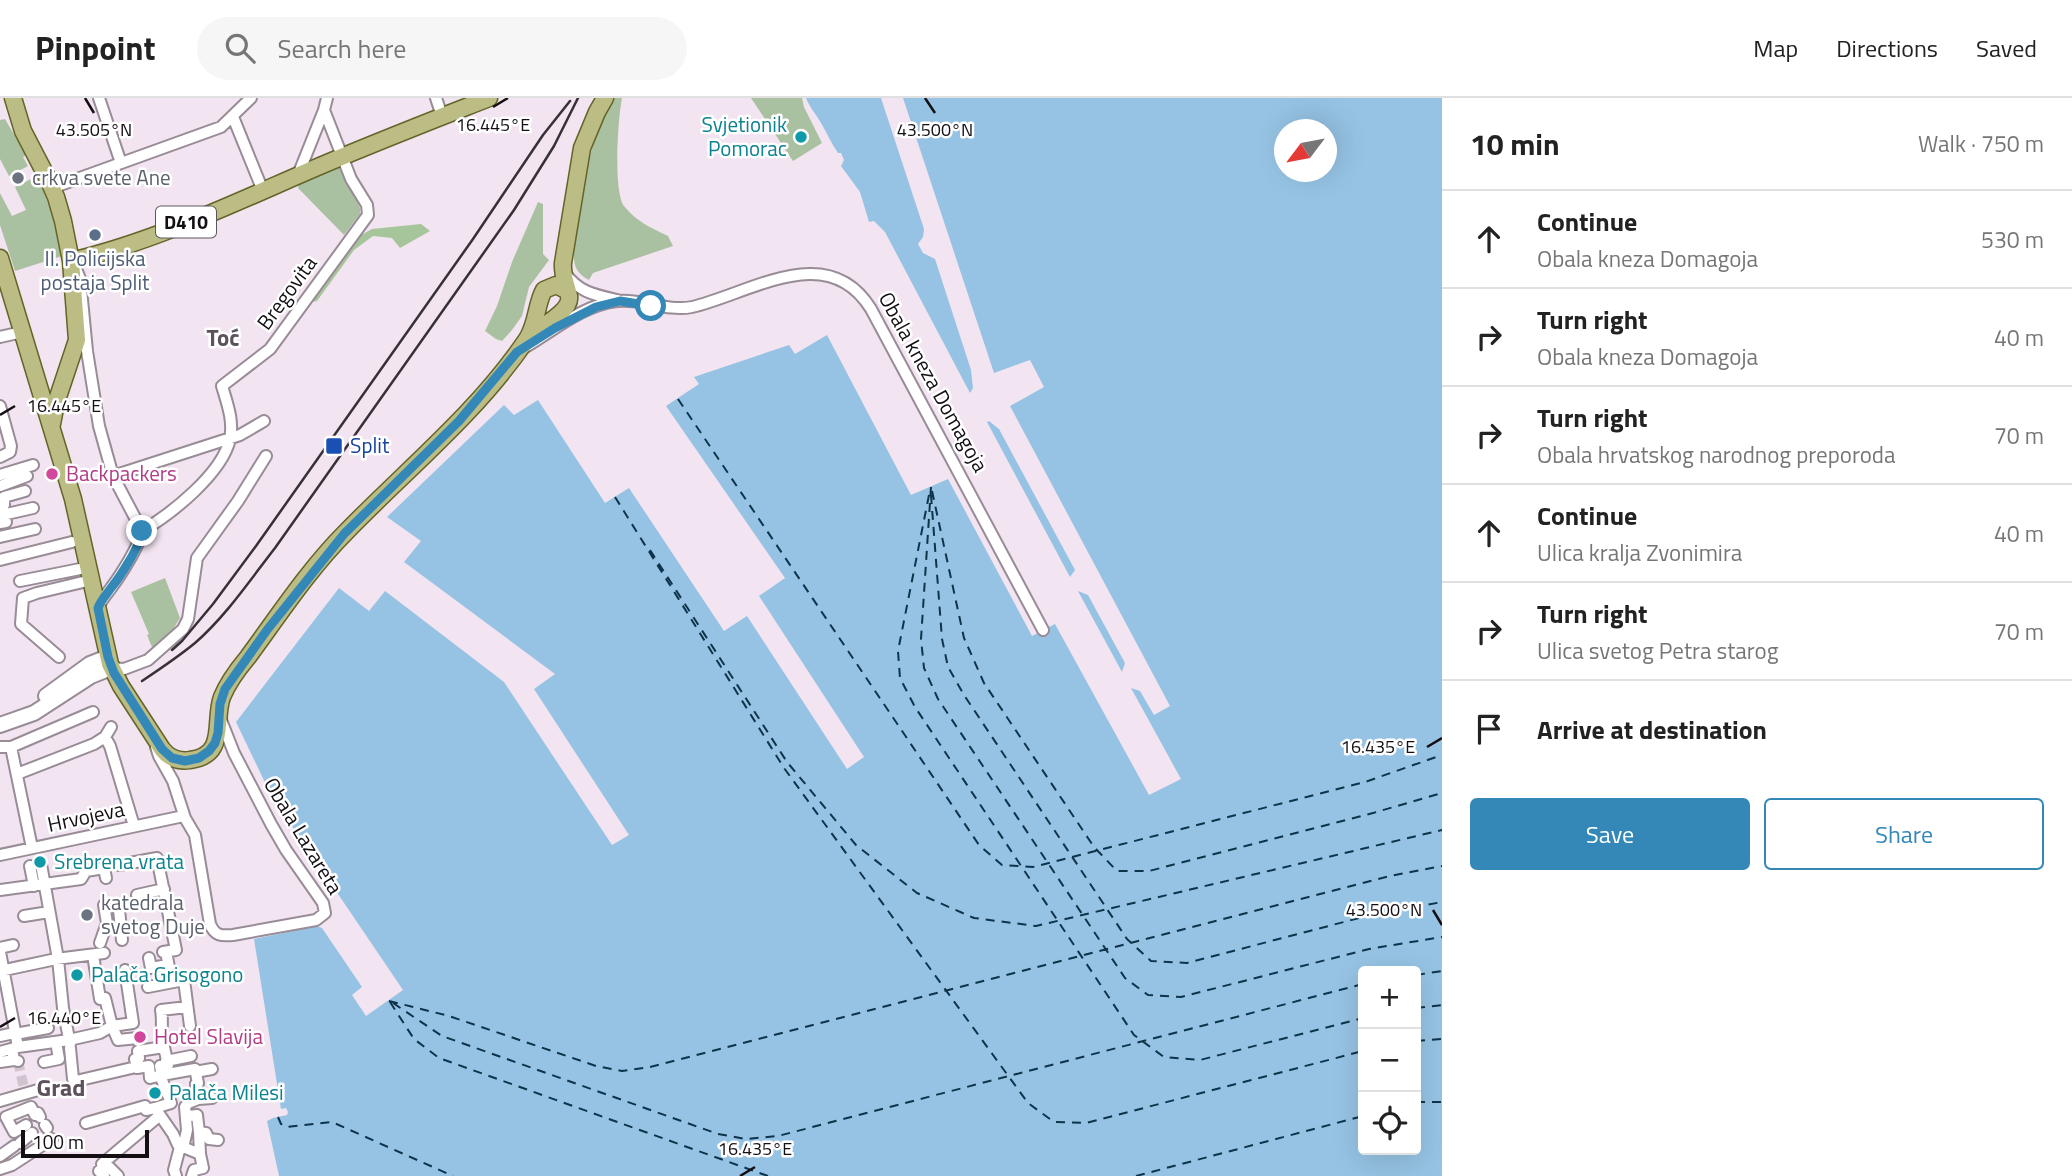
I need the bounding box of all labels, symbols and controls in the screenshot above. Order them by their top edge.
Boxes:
search box [197,17,687,80]
text: Pinpoint [35,23,155,73]
icon: search [221,29,259,67]
text: Search here [277,29,406,68]
text: Map [1753,30,1798,66]
text: Directions [1836,30,1938,66]
text: Saved [1976,30,2037,66]
place label: Svjetionik Pomorac [702,108,787,164]
text: 16.445°E [456,111,530,138]
text: 43.505°N [56,116,132,143]
text: 43.500°N [897,116,973,143]
north arrow [1274,119,1337,182]
text: 10 min [1470,121,1560,167]
text: Walk · 750 m [1918,126,2044,161]
marker: Svjetionik Pomorac [793,129,809,145]
place label: crkva svete Ane [32,161,171,193]
marker: crkva svete Ane [10,170,26,186]
text: Continue [1537,202,1637,241]
road number: D410 [156,206,216,238]
icon: ahead [1470,220,1508,258]
text: 530 m [1981,222,2044,257]
marker: II. Policijska postaja Split [87,227,103,243]
text: Obala kneza Domagoja [1537,241,1758,276]
place label: II. Policijska postaja Split [41,242,150,298]
street label: Bregovita [248,248,324,336]
street label: Obala kneza Domagoja [871,286,997,478]
route start [635,290,666,321]
text: Turn right [1537,300,1648,339]
icon: right [1470,318,1508,356]
district label: Toć [206,320,240,355]
text: 40 m [1994,320,2044,355]
text: Obala kneza Domagoja [1537,339,1758,374]
text: 16.445°E [27,392,101,419]
text: Turn right [1537,398,1648,437]
icon: right [1470,416,1508,454]
text: 70 m [1994,418,2044,453]
place label: Split [350,429,390,461]
marker: Split [324,436,344,456]
text: Obala hrvatskog narodnog preporoda [1537,437,1896,472]
place label: Backpackers [66,457,177,489]
marker: Backpackers [44,466,60,482]
text: Continue [1537,496,1637,535]
icon: ahead [1470,514,1508,552]
route end [126,515,157,546]
text: 40 m [1994,516,2044,551]
text: Ulica kralja Zvonimira [1537,535,1742,570]
text: Turn right [1537,594,1648,633]
icon: right [1470,612,1508,650]
text: 70 m [1994,614,2044,649]
text: Ulica svetog Petra starog [1537,633,1779,668]
icon: arrive [1470,710,1508,748]
text: Arrive at destination [1537,710,1767,749]
text: 16.435°E [1341,733,1415,760]
street label: Obala Lazareta [256,771,352,901]
street label: Hrvojeva [44,792,128,840]
button: Save [1470,798,1750,870]
button: Share [1764,798,2044,870]
place label: Srebrena vrata [54,845,184,877]
marker: Srebrena vrata [32,854,48,870]
place label: katedrala svetog Duje [101,886,205,942]
text: 43.500°N [1346,896,1422,923]
marker: katedrala svetog Duje [79,907,95,923]
place label: Palača Grisogono [91,958,243,990]
map controls [1358,966,1421,1155]
button: + [1358,966,1421,1029]
marker: Palača Grisogono [69,967,85,983]
text: 16.440°E [27,1004,101,1031]
place label: Hotel Slavija [154,1020,263,1052]
marker: Hotel Slavija [132,1029,148,1045]
button: − [1358,1029,1421,1092]
district label: Grad [36,1069,86,1105]
place label: Palača Milesi [169,1076,284,1108]
marker: Palača Milesi [147,1085,163,1101]
button: locate [1358,1092,1421,1155]
scale bar [21,1127,149,1159]
text: 100 m [32,1127,84,1156]
text: 16.435°E [718,1135,792,1162]

